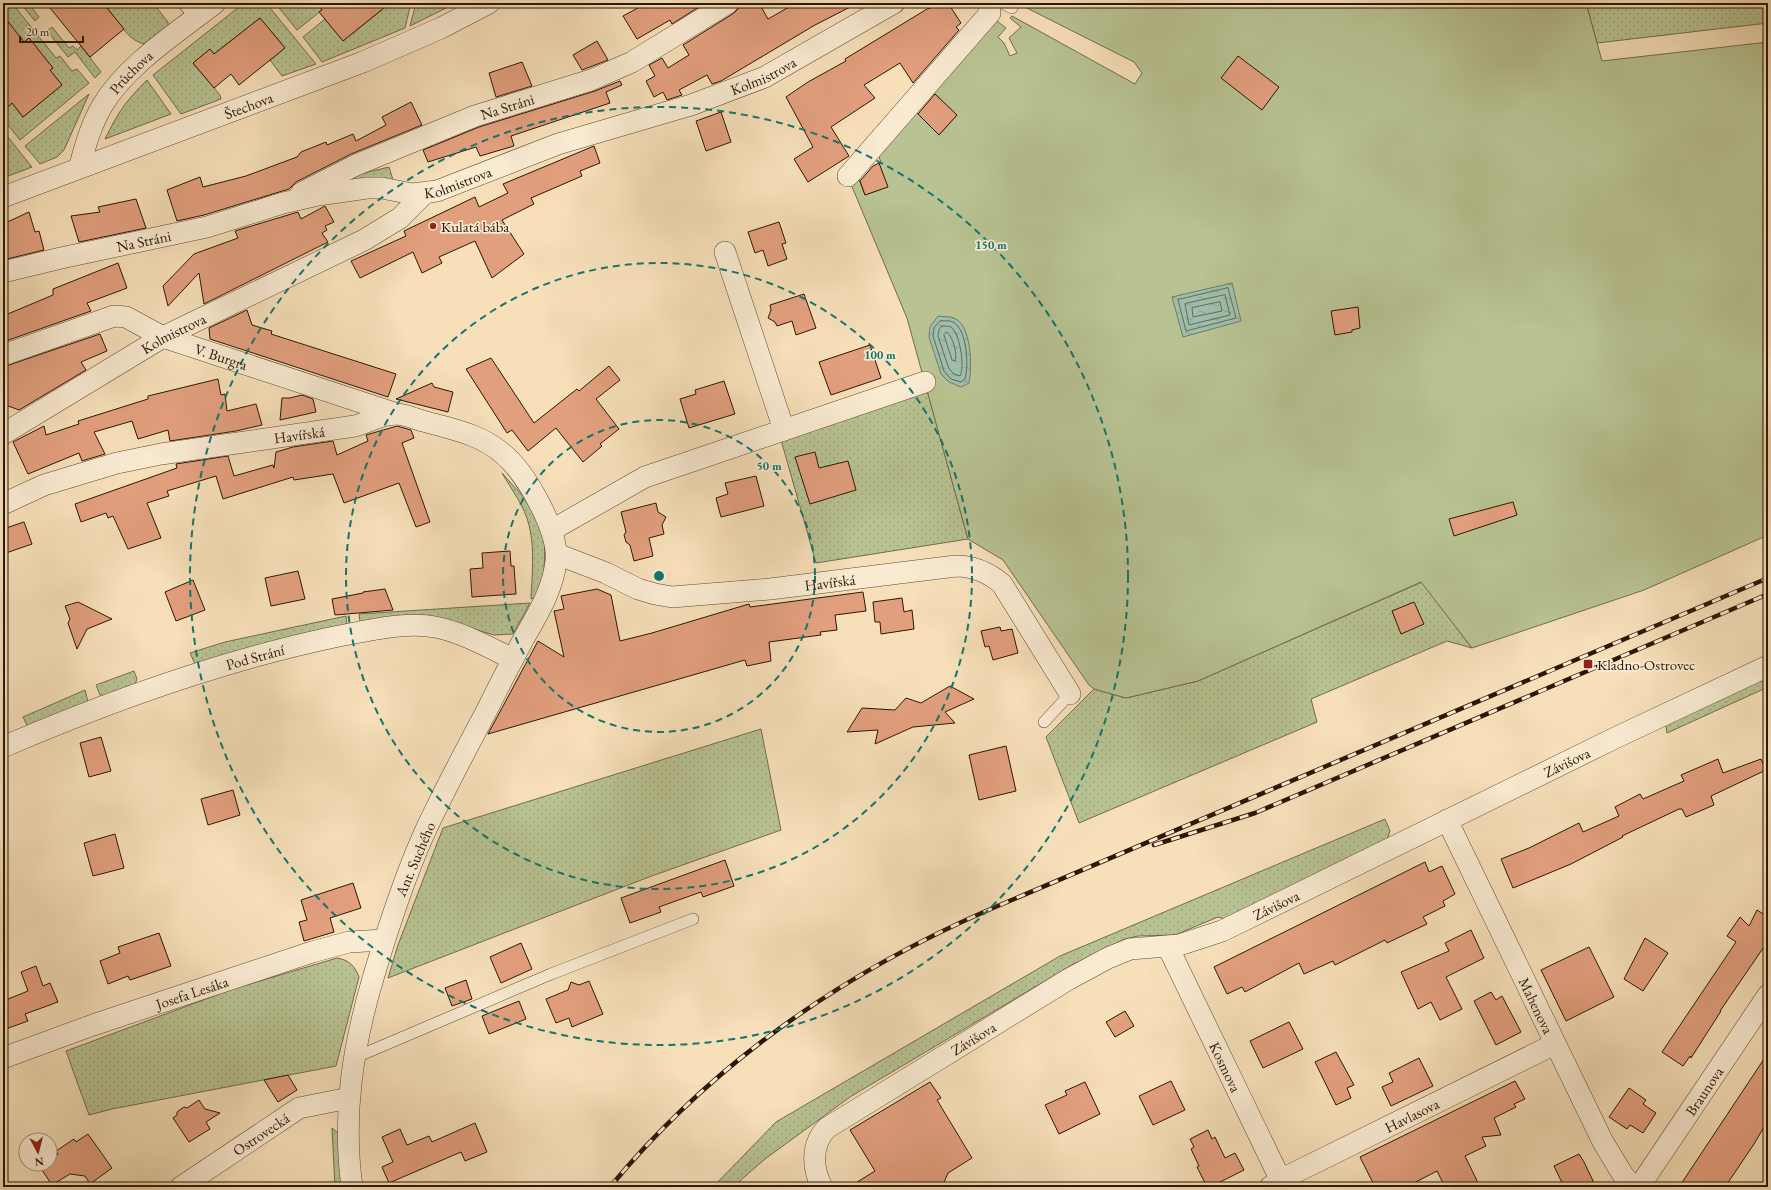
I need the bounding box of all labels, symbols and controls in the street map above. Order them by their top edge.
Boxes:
scale bar [20,18,83,44]
text: 20 m [26,24,50,40]
street label: Průchova [104,46,156,97]
street label: Kolmistrova [727,52,799,99]
street label: Štechova [221,87,275,123]
street label: Na Stráni [478,89,537,123]
street label: Kolmistrova [423,161,494,202]
place label: Kulatá bába [441,217,509,236]
marker: Kulatá bába [428,221,438,231]
street label: Na Stráni [115,225,173,256]
text: 150 m [975,237,1007,253]
street label: Kolmistrova [137,308,209,358]
street label: V. Burgra [192,339,250,374]
text: 100 m [864,347,896,363]
street label: Havířská [273,421,326,447]
text: 50 m [756,458,782,474]
centre of rings [652,569,666,583]
street label: Havířská [803,569,856,594]
street label: Pod Strání [223,639,287,674]
place label: Kladno-Ostrovec [1597,655,1695,674]
marker: Kladno-Ostrovec [1582,658,1594,670]
street label: Závišova [1540,742,1593,781]
street label: Ant. Suchého [390,819,439,900]
street label: Závišova [1249,885,1302,924]
street label: Josefa Lesáka [151,971,230,1014]
street label: Mahenova [1515,974,1559,1037]
street label: Závišova [947,1017,999,1059]
street label: Kosmova [1206,1038,1246,1095]
street label: Braunova [1680,1062,1727,1119]
street label: Havlasova [1381,1093,1442,1136]
street label: Ostrovecká [229,1108,293,1159]
north arrow [18,1132,58,1172]
text: N [34,1154,44,1169]

